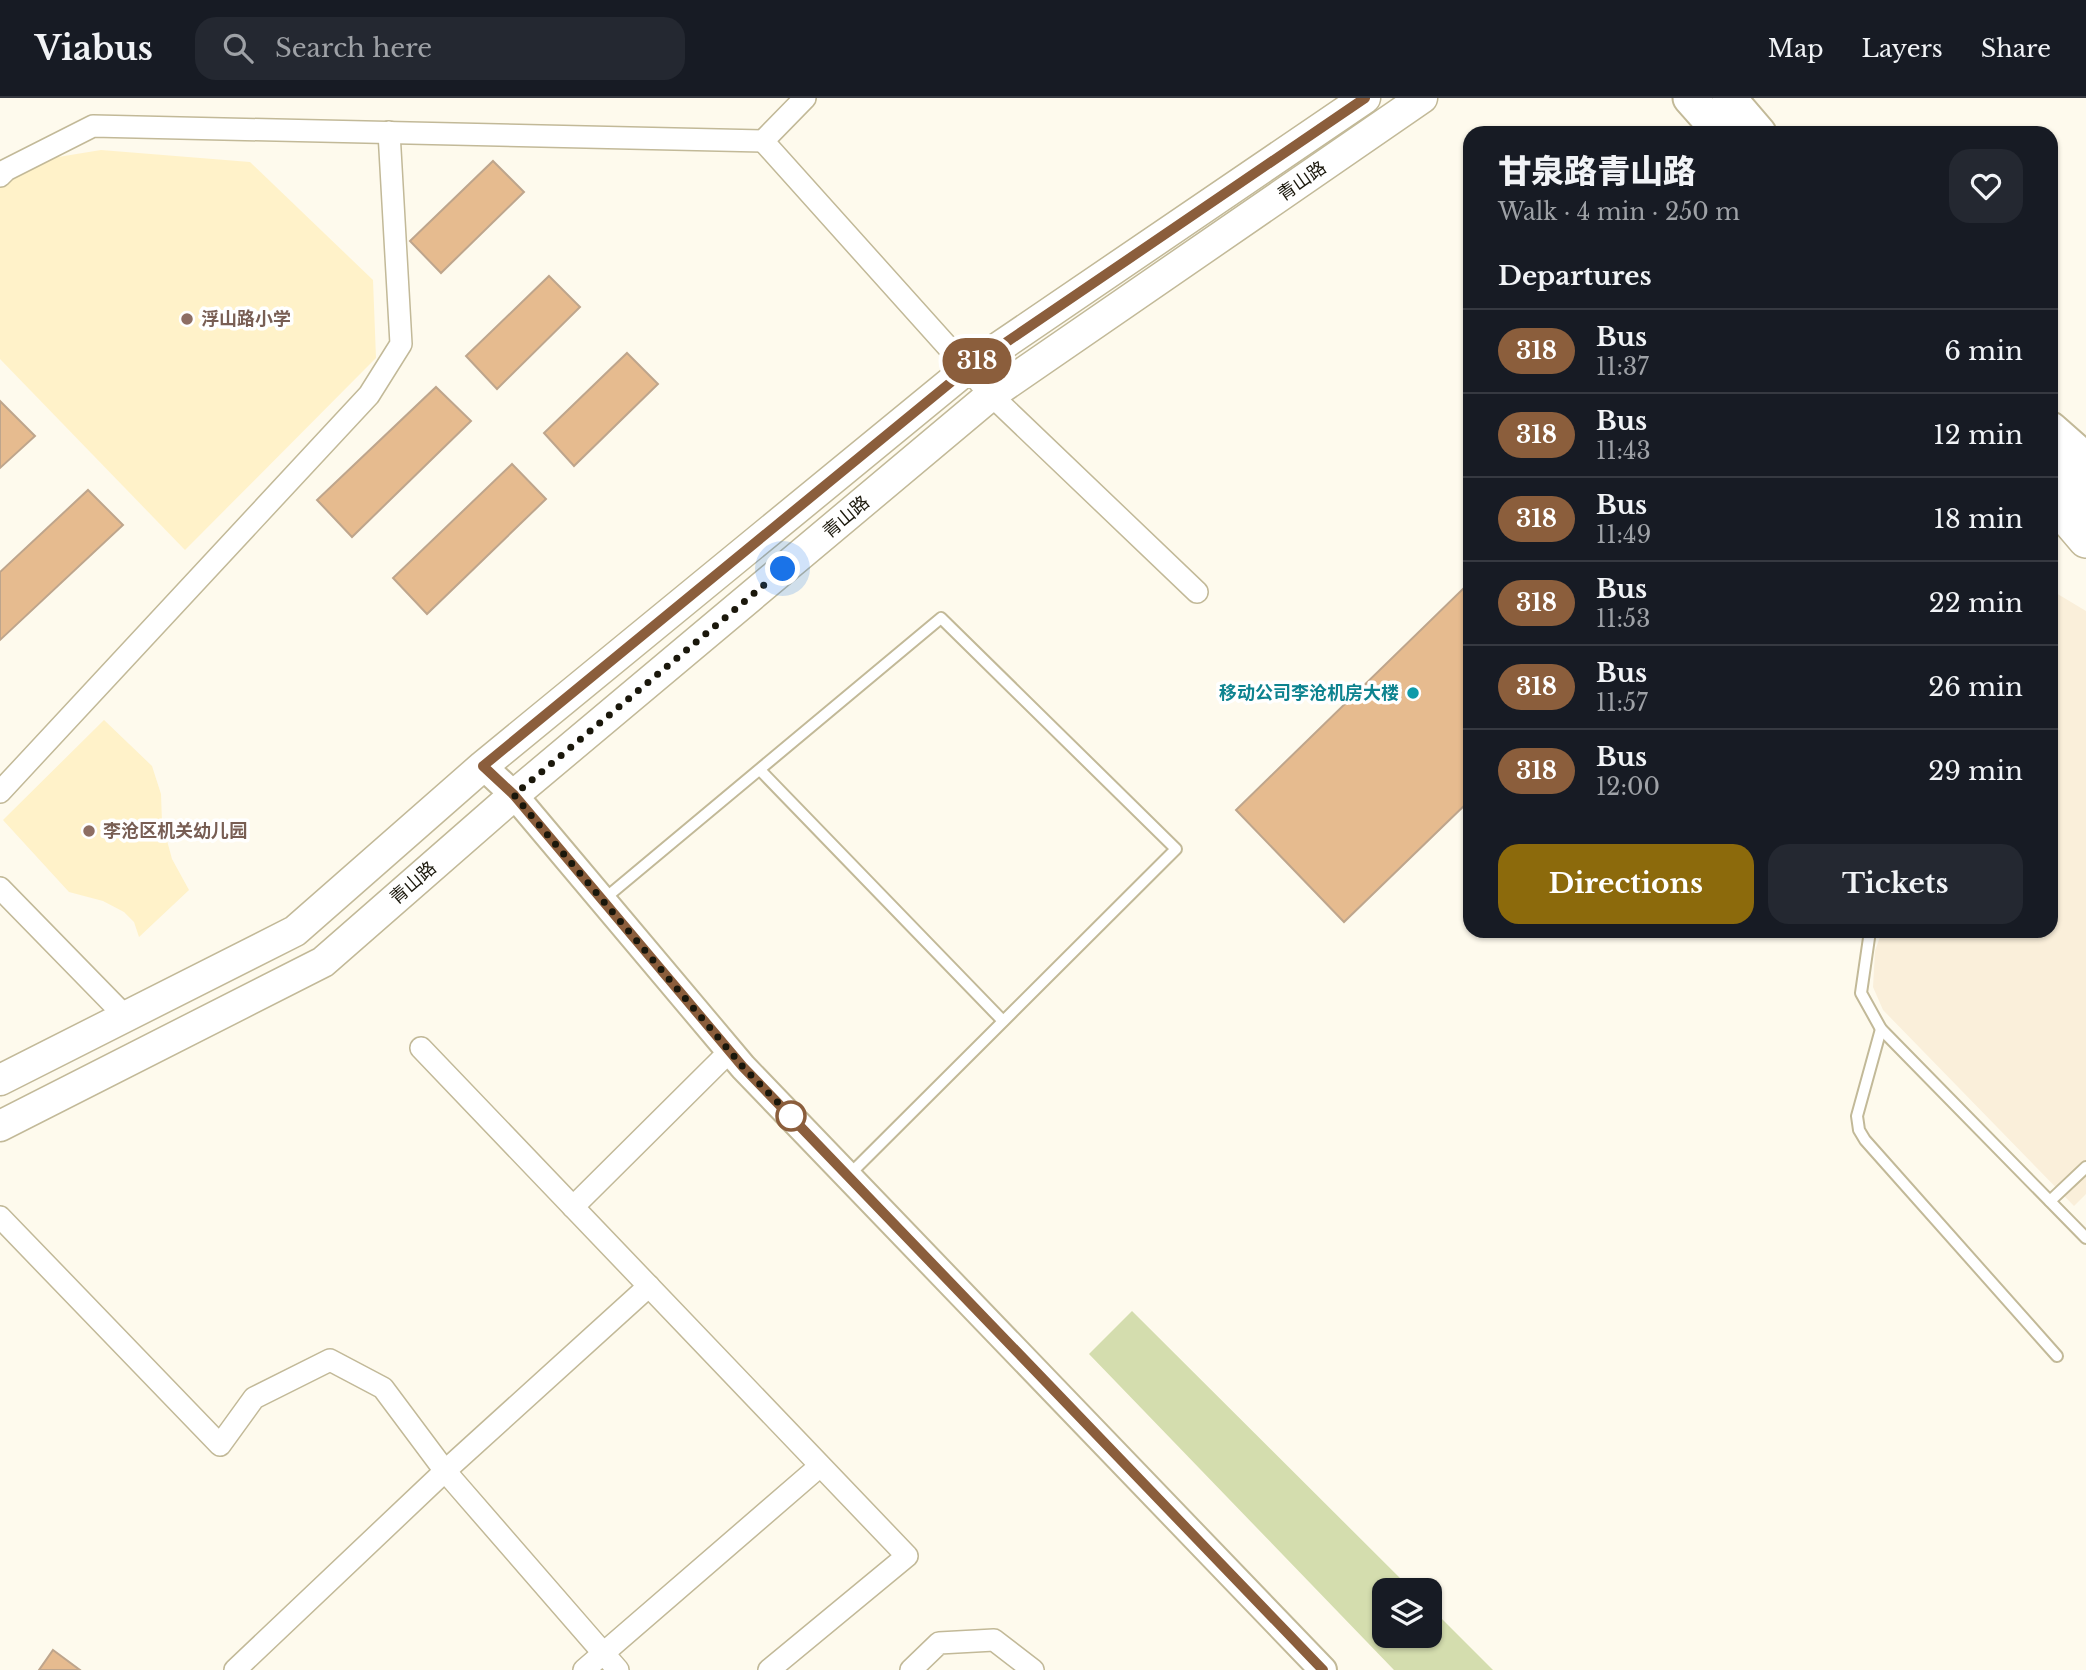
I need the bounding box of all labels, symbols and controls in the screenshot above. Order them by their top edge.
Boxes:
search box [195,17,685,80]
text: Viabus [35,28,153,69]
icon: search [219,29,257,67]
text: Search here [275,32,432,64]
text: Map [1768,34,1824,63]
text: Layers [1862,34,1943,63]
text: Share [1981,34,2051,63]
button: heart [1949,149,2023,223]
text: 甘泉路青山路 [1498,151,1696,192]
street label: 青山路 [1274,157,1330,205]
text: Walk · 4 min · 250 m [1498,198,1740,226]
text: Departures [1498,260,1652,292]
place label: 浮山路小学 [201,308,291,330]
marker: 浮山路小学 [179,311,195,327]
text: Bus [1596,321,1647,353]
text: 6 min [1944,335,2023,367]
text: 318 [1516,336,1557,365]
line badge: 318 [937,338,1017,384]
text: 318 [957,346,998,375]
text: 11:37 [1596,353,1649,381]
text: Bus [1596,405,1647,437]
text: 12 min [1933,419,2023,451]
text: 318 [1516,420,1557,449]
text: 11:43 [1596,437,1651,465]
text: Bus [1596,489,1647,521]
street label: 青山路 [818,491,874,543]
text: 18 min [1934,503,2023,535]
text: 318 [1516,504,1557,533]
text: 11:49 [1596,521,1651,549]
your location [765,551,800,586]
text: Bus [1596,573,1647,605]
text: 22 min [1929,587,2023,619]
text: 318 [1516,588,1557,617]
text: 11:53 [1596,605,1650,633]
text: Bus [1596,657,1647,689]
text: 26 min [1928,671,2023,703]
text: 318 [1516,672,1557,701]
place label: 移动公司李沧机房大楼 [1219,682,1399,704]
marker: 移动公司李沧机房大楼 [1405,685,1421,701]
text: 11:57 [1596,689,1648,717]
text: Bus [1596,741,1647,773]
text: 29 min [1928,755,2023,787]
text: 318 [1516,756,1557,785]
text: 12:00 [1596,773,1660,801]
place label: 李沧区机关幼儿园 [103,820,247,842]
marker: 李沧区机关幼儿园 [81,823,97,839]
button: Directions [1498,844,1754,924]
button: Tickets [1768,844,2023,924]
street label: 青山路 [385,857,441,909]
unlabelled marker [776,1101,806,1131]
map controls [1372,1578,1442,1648]
button: layers [1372,1578,1442,1648]

